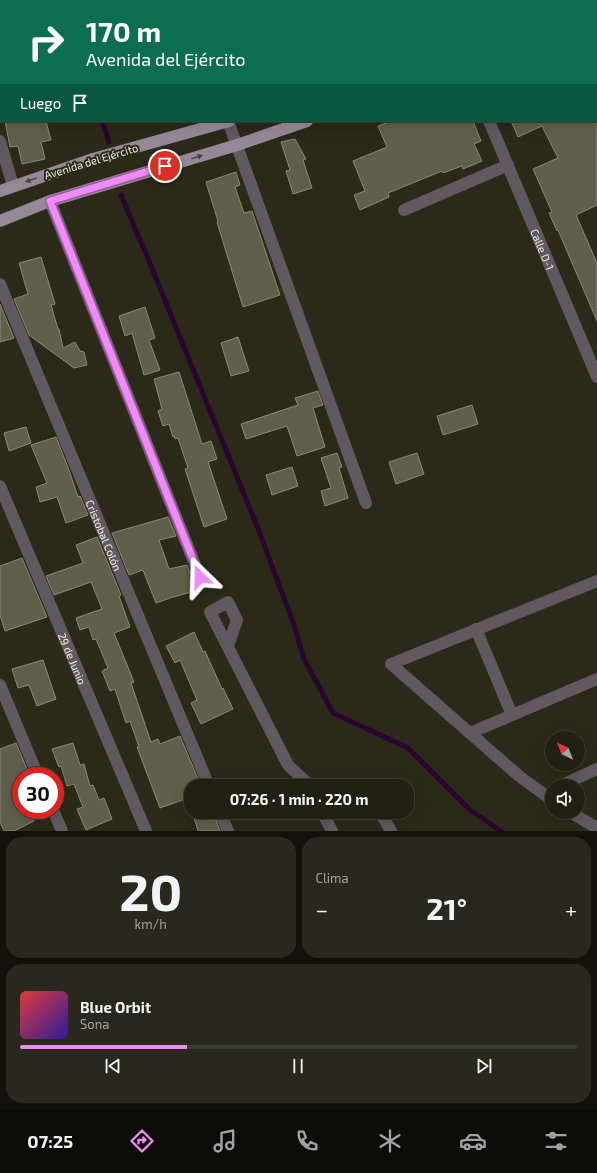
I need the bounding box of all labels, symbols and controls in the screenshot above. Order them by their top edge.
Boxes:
text: 170 m [86,14,161,48]
icon: right [20,16,72,68]
text: Avenida del Ejército [86,48,246,70]
icon: arrive [69,92,91,114]
text: Luego [20,94,61,112]
street label: Avenida del Ejército [42,141,140,182]
pin [148,149,182,183]
one-way arrow [191,154,203,160]
icon: arrive [154,155,176,177]
one-way arrow [24,177,36,183]
street label: Calle D-1 [529,226,557,272]
street label: Cristobal Colón [84,498,125,573]
position arrow [179,556,221,598]
street label: 29 de Junio [56,630,90,686]
north arrow [545,731,585,771]
map controls [545,731,585,819]
speed limit sign: 30 [12,767,64,819]
button: sound [545,779,585,819]
text: 07:26 · 1 min · 220 m [230,790,368,808]
text: 20 [119,859,182,921]
text: Clima [316,870,349,886]
text: 21° [426,890,467,926]
text: − [316,896,328,922]
text: + [565,896,577,922]
text: km/h [135,916,167,932]
text: Blue Orbit [80,998,151,1016]
text: Sona [80,1016,109,1032]
icon: previous [102,1055,124,1077]
icon: pause [287,1055,309,1077]
icon: next [473,1055,495,1077]
icon: directions [128,1127,156,1155]
icon: music [211,1127,239,1155]
icon: phone [293,1127,321,1155]
icon: climate [376,1127,404,1155]
icon: car [459,1127,487,1155]
icon: filters [542,1127,570,1155]
text: 07:25 [27,1130,73,1152]

